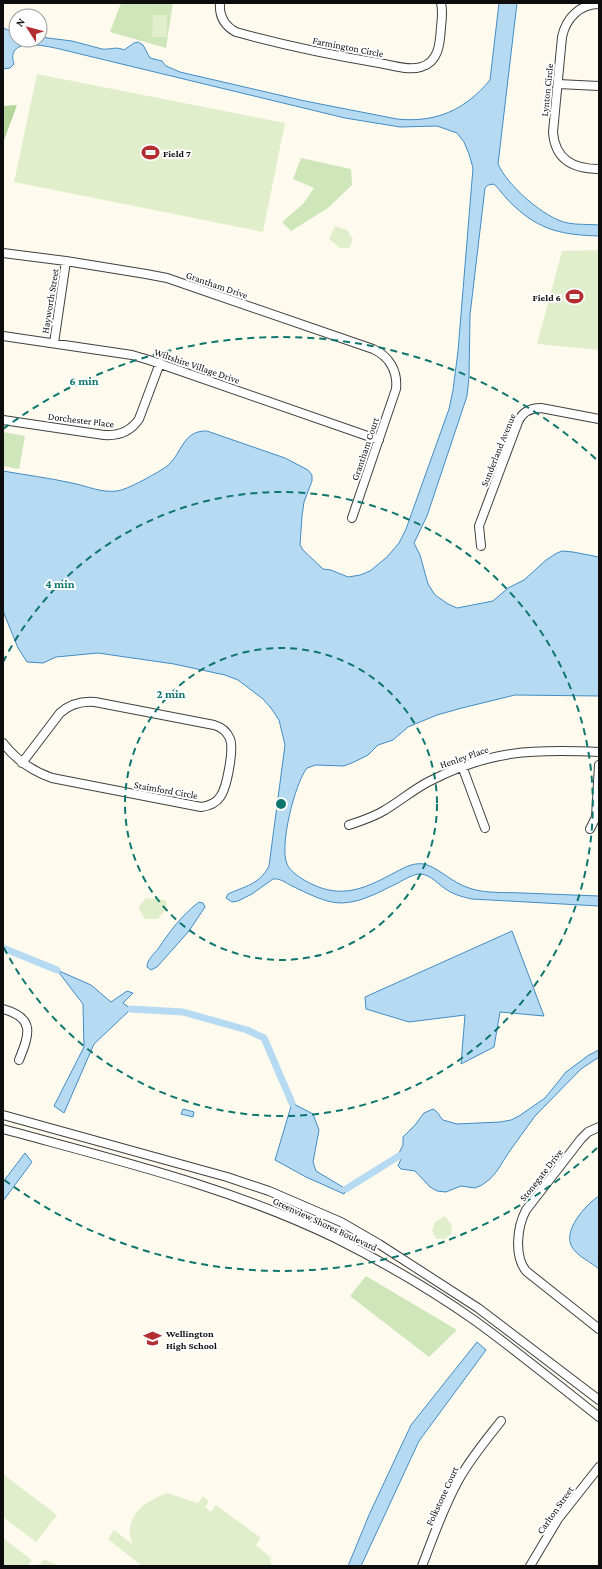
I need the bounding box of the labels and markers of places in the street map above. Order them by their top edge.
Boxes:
sports icon: Field 7 [140,143,160,163]
place label: Field 7 [163,148,191,159]
sports icon: Field 6 [564,287,584,307]
place label: Field 6 [533,292,561,303]
centre of rings [274,797,288,811]
place label: Wellington High School [165,1328,217,1351]
school or university icon: Wellington High School [143,1329,163,1349]

